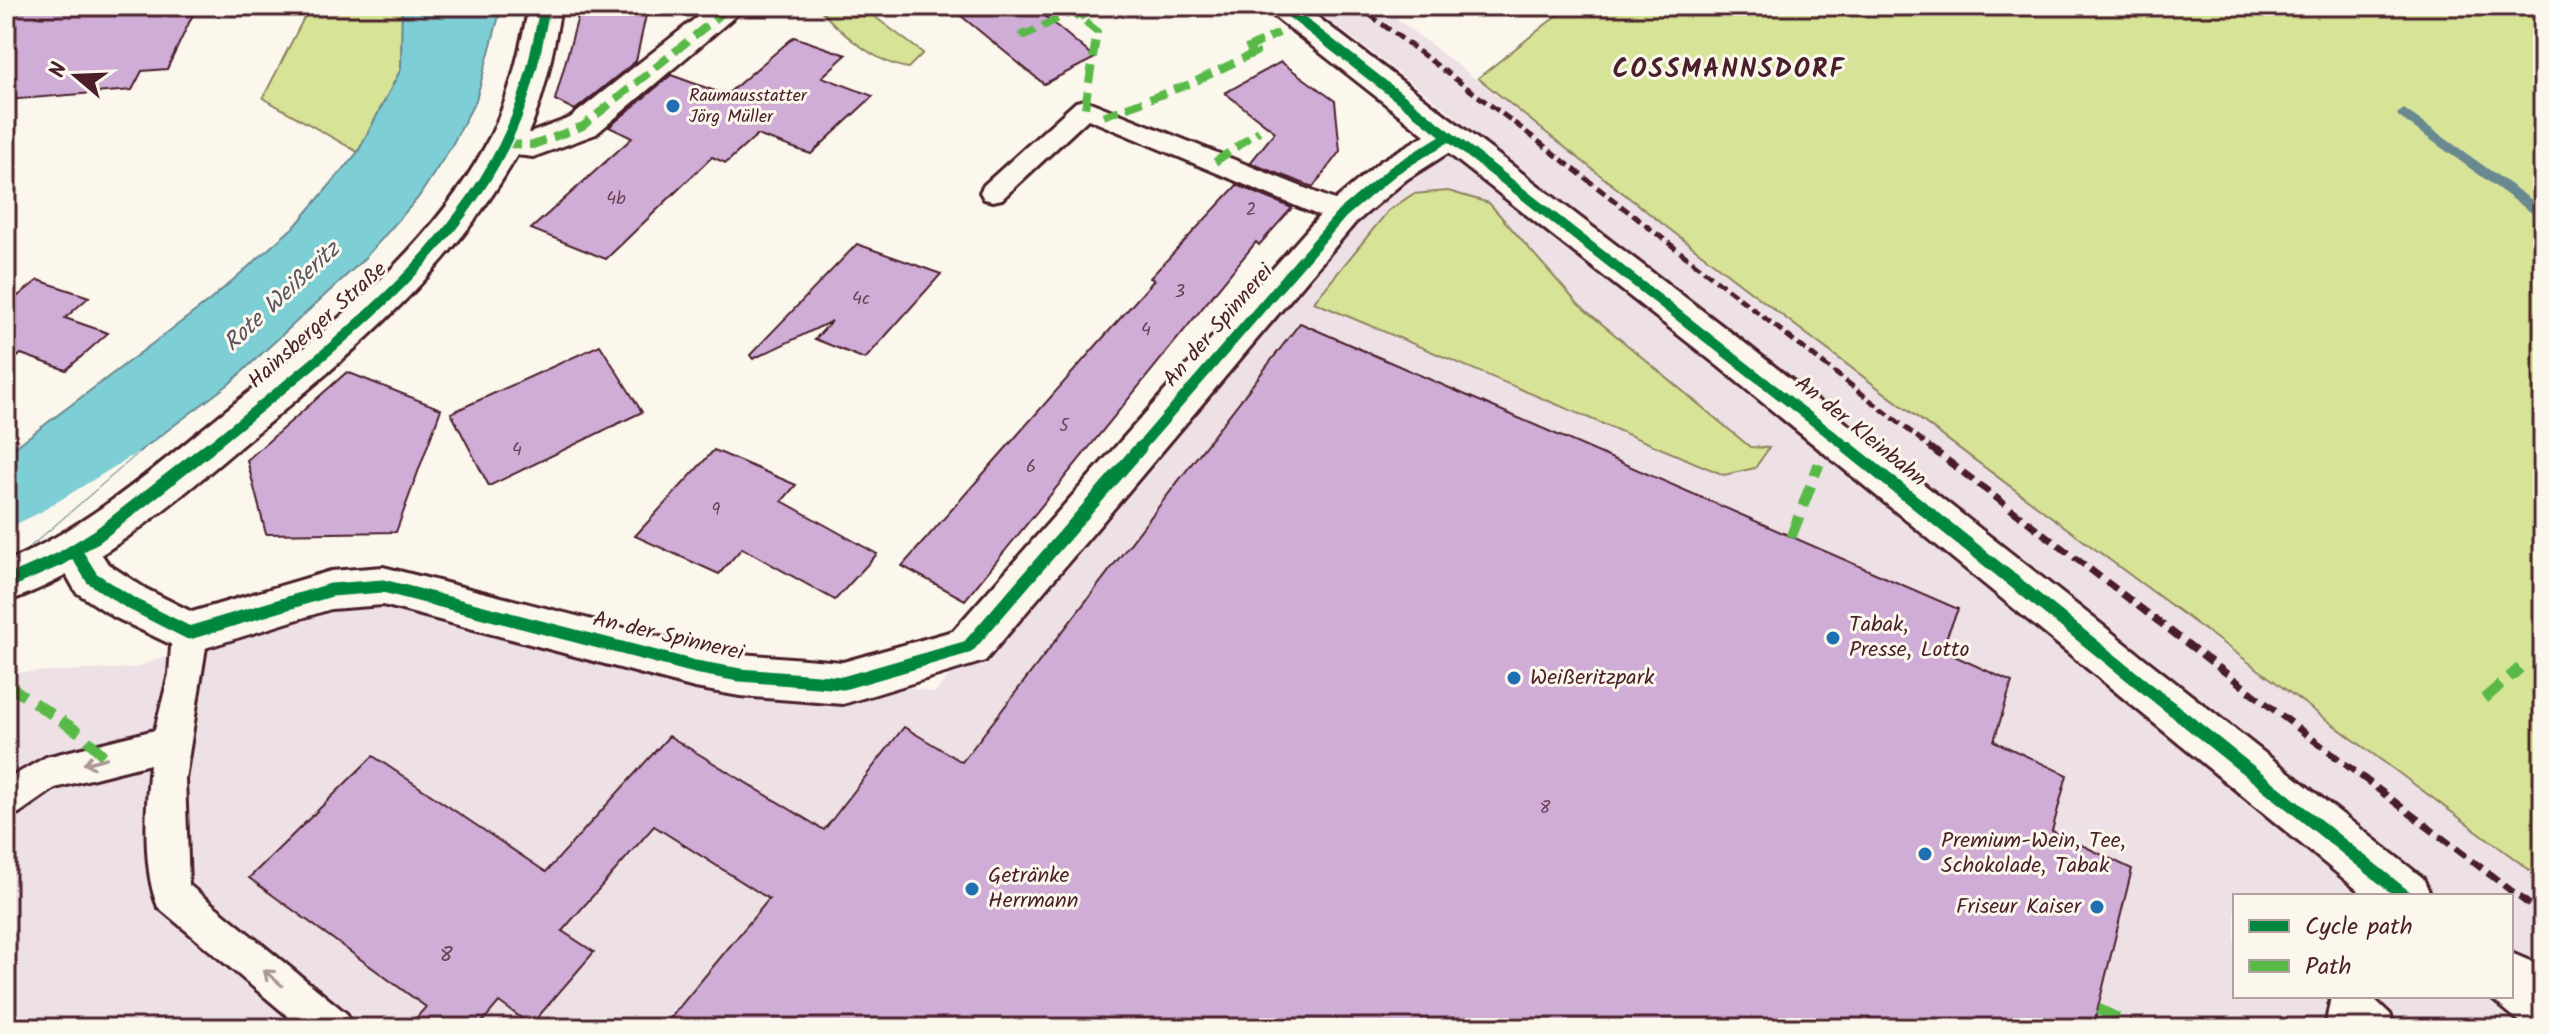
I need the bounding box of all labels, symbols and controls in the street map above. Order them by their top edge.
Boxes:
north arrow [36,36,116,116]
district label: COSSMANNSDORF [1612,49,1846,91]
text: N [41,58,78,83]
place label: Raumausstatter Jörg Müller [689,82,808,132]
marker: Raumausstatter Jörg Müller [664,97,682,115]
house number: 4b [606,185,626,214]
house number: 2 [1246,196,1256,225]
water label: Rote Weißeritz [214,231,351,362]
street label: Hainsberger Straße [240,254,396,398]
street label: An der Spinnerei [1155,256,1283,396]
house number: 3 [1175,278,1185,307]
house number: 4c [852,285,870,314]
house number: 4 [1141,316,1151,345]
street label: An der Kleinbahn [1786,368,1934,496]
house number: 5 [1059,412,1070,441]
house number: 4 [512,436,522,465]
house number: 6 [1026,453,1036,482]
house number: 9 [712,496,721,525]
street label: An der Spinnerei [589,603,748,672]
place label: Tabak, Presse, Lotto [1849,608,1970,668]
marker: Tabak, Presse, Lotto [1824,629,1842,647]
place label: Weißeritzpark [1530,661,1655,696]
marker: Weißeritzpark [1505,669,1523,687]
one-way arrow [82,754,108,769]
house number: 8 [1540,794,1551,823]
place label: Premium-Wein, Tee, Schokolade, Tabak [1941,824,2126,884]
marker: Premium-Wein, Tee, Schokolade, Tabak [1916,845,1934,863]
place label: Getränke Herrmann [988,859,1079,919]
marker: Getränke Herrmann [963,880,981,898]
place label: Friseur Kaiser [1956,890,2083,925]
legend [2233,894,2513,998]
marker: Friseur Kaiser [2088,898,2106,916]
text: Cycle path [2305,908,2413,947]
house number: 8 [439,938,453,973]
text: Path [2305,948,2351,987]
one-way arrow [263,969,284,987]

